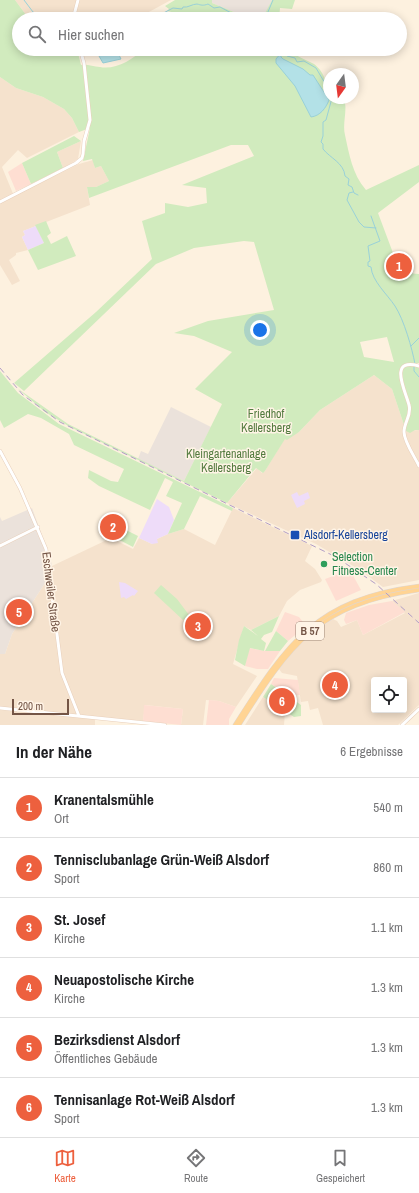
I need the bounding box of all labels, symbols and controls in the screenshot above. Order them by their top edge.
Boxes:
search box [12,12,407,56]
icon: search [26,23,48,45]
text: Hier suchen [58,24,124,45]
north arrow [323,68,359,104]
pin: 1 [386,251,412,281]
your location [250,320,270,340]
park label: Friedhof Kellersberg [241,406,291,436]
park label: Kleingartenanlage Kellersberg [186,446,266,476]
pin: 2 [100,512,126,542]
place label: Alsdorf-Kellersberg [303,527,388,543]
marker: Alsdorf-Kellersberg [289,529,301,541]
place label: Selection Fitness-Center [332,549,398,579]
street label: Eschweiler Straße [38,551,64,633]
marker: Selection Fitness-Center [319,559,329,569]
pin: 5 [6,597,32,627]
pin: 3 [185,611,211,641]
road number: B 57 [296,622,324,640]
pin: 4 [322,670,348,700]
map controls [371,677,407,713]
button: locate [371,677,407,713]
pin: 6 [269,686,295,716]
scale bar [12,697,69,716]
text: 200 m [18,699,43,713]
text: In der Nähe [16,740,92,763]
text: 6 Ergebnisse [340,743,403,760]
text: Kranentalsmühle [54,789,154,810]
text: 1 [26,799,32,816]
text: 540 m [373,799,403,816]
text: Ort [54,810,69,827]
text: Tennisclubanlage Grün-Weiß Alsdorf [54,849,269,870]
text: 2 [26,859,32,876]
text: 860 m [373,859,403,876]
text: Sport [54,870,79,887]
text: St. Josef [54,909,105,930]
text: 3 [26,919,32,936]
text: 1.1 km [371,919,403,936]
text: Kirche [54,930,85,947]
text: Neuapostolische Kirche [54,969,194,990]
text: 4 [26,979,32,996]
text: 1.3 km [371,979,403,996]
text: Kirche [54,990,85,1007]
text: Bezirksdienst Alsdorf [54,1029,180,1050]
text: 5 [26,1039,32,1056]
text: 1.3 km [371,1039,403,1056]
text: Öffentliches Gebäude [54,1050,158,1067]
text: Tennisanlage Rot-Weiß Alsdorf [54,1089,235,1110]
text: 6 [26,1099,32,1116]
text: 1.3 km [371,1099,403,1116]
text: Sport [54,1110,79,1127]
tab: Karte [54,1147,76,1185]
tab: Route [184,1147,208,1185]
tab: Gespeichert [316,1147,365,1185]

